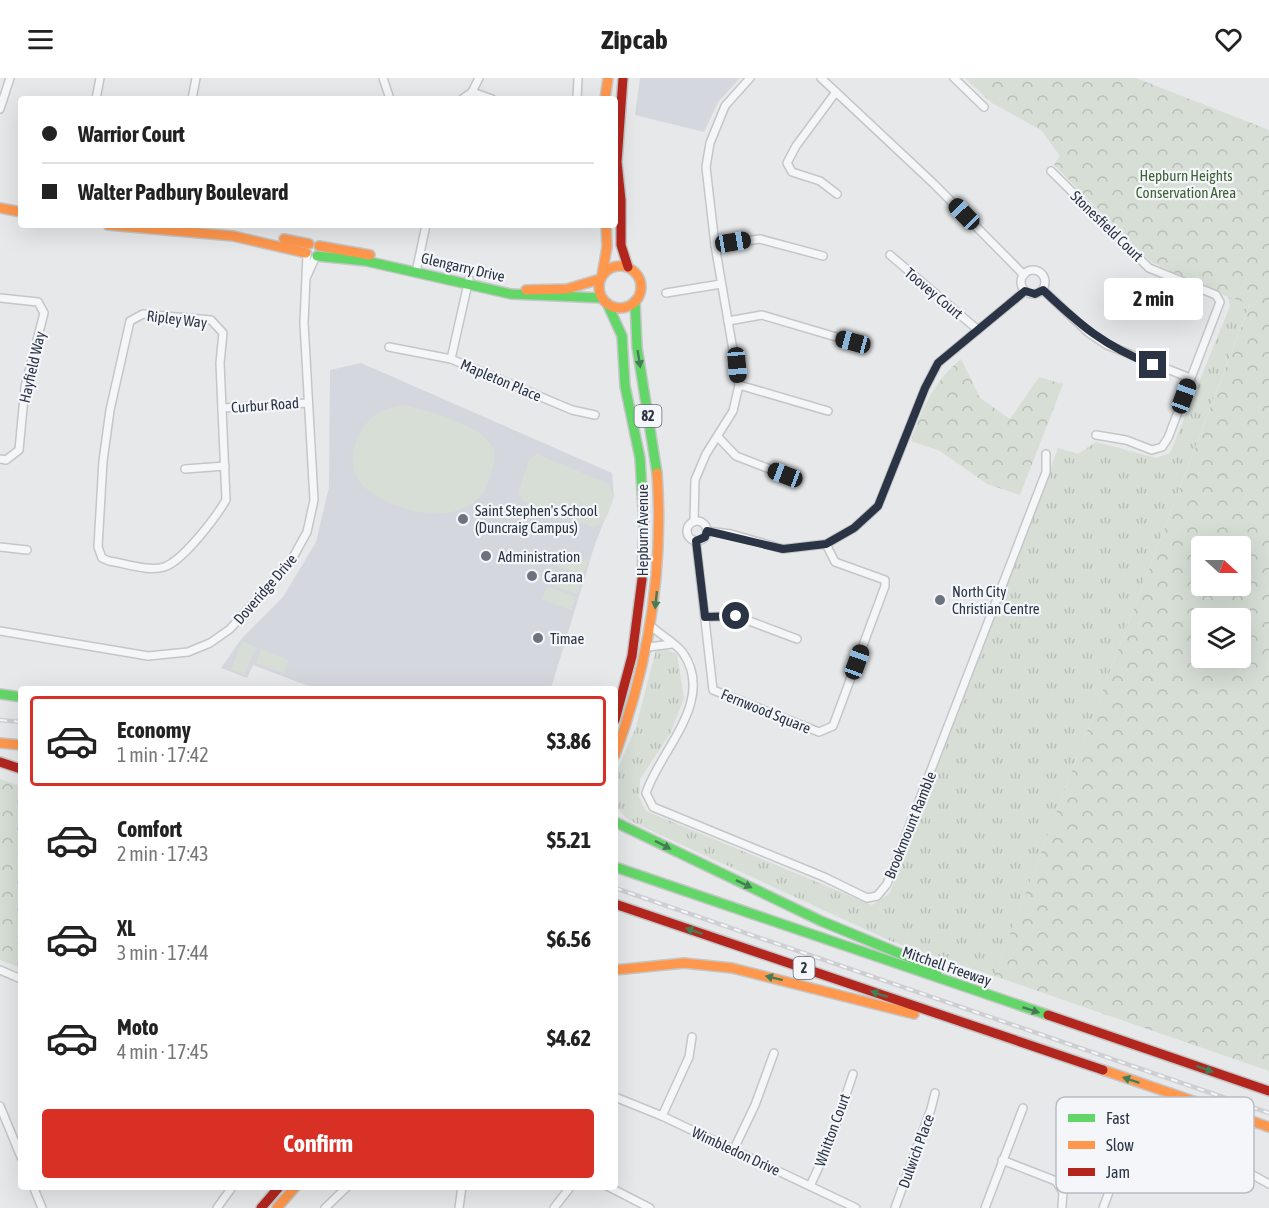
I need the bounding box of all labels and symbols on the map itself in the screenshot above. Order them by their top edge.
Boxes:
park label: Hepburn Heights Conservation Area [1136,167,1236,201]
street label: Stonesfield Court [1067,187,1147,265]
car [945,195,983,233]
car [714,230,752,254]
street label: Glengarry Drive [420,249,507,285]
street label: Toovey Court [902,264,966,322]
callout: 2 min [1104,278,1202,320]
street label: Ripley Way [146,307,208,331]
car [833,329,873,355]
street label: Hayfield Way [16,330,48,404]
car [726,346,748,384]
one-way arrow [635,350,644,369]
route end [1139,351,1166,378]
street label: Mapleton Place [458,355,544,405]
car [1169,376,1199,416]
street label: Curbur Road [231,394,299,416]
road number: 82 [634,405,662,427]
car [765,460,805,490]
street label: Hepburn Avenue [634,484,651,576]
place label: Saint Stephen's School (Duncraig Campus) [475,502,598,536]
marker: Saint Stephen's School (Duncraig Campus) [456,512,470,526]
north arrow [1191,536,1251,596]
place label: Administration [498,548,580,565]
marker: Administration [479,549,493,563]
street label: Doveridge Drive [230,550,300,628]
place label: Carana [544,568,583,585]
marker: Carana [525,569,539,583]
place label: North City Christian Centre [952,583,1040,617]
one-way arrow [651,591,661,610]
marker: North City Christian Centre [933,593,947,607]
route start [722,602,749,629]
place label: Timae [550,630,585,647]
marker: Timae [531,631,545,645]
car [842,642,872,682]
street label: Fernwood Square [719,685,813,737]
street label: Brookmount Ramble [881,769,939,881]
one-way arrow [655,840,672,850]
one-way arrow [736,880,753,889]
one-way arrow [685,925,703,935]
street label: Mitchell Freeway [900,943,994,989]
road number: 2 [794,957,814,979]
one-way arrow [765,973,783,983]
one-way arrow [870,989,888,999]
one-way arrow [1022,1006,1040,1015]
one-way arrow [1196,1064,1214,1074]
one-way arrow [1122,1075,1140,1084]
street label: Whitton Court [811,1091,853,1169]
legend [1056,1097,1254,1193]
text: Fast [1106,1109,1130,1127]
street label: Dulwich Place [895,1112,937,1190]
street label: Wimbledon Drive [689,1123,783,1179]
text: Slow [1106,1136,1134,1154]
text: Jam [1106,1163,1130,1181]

